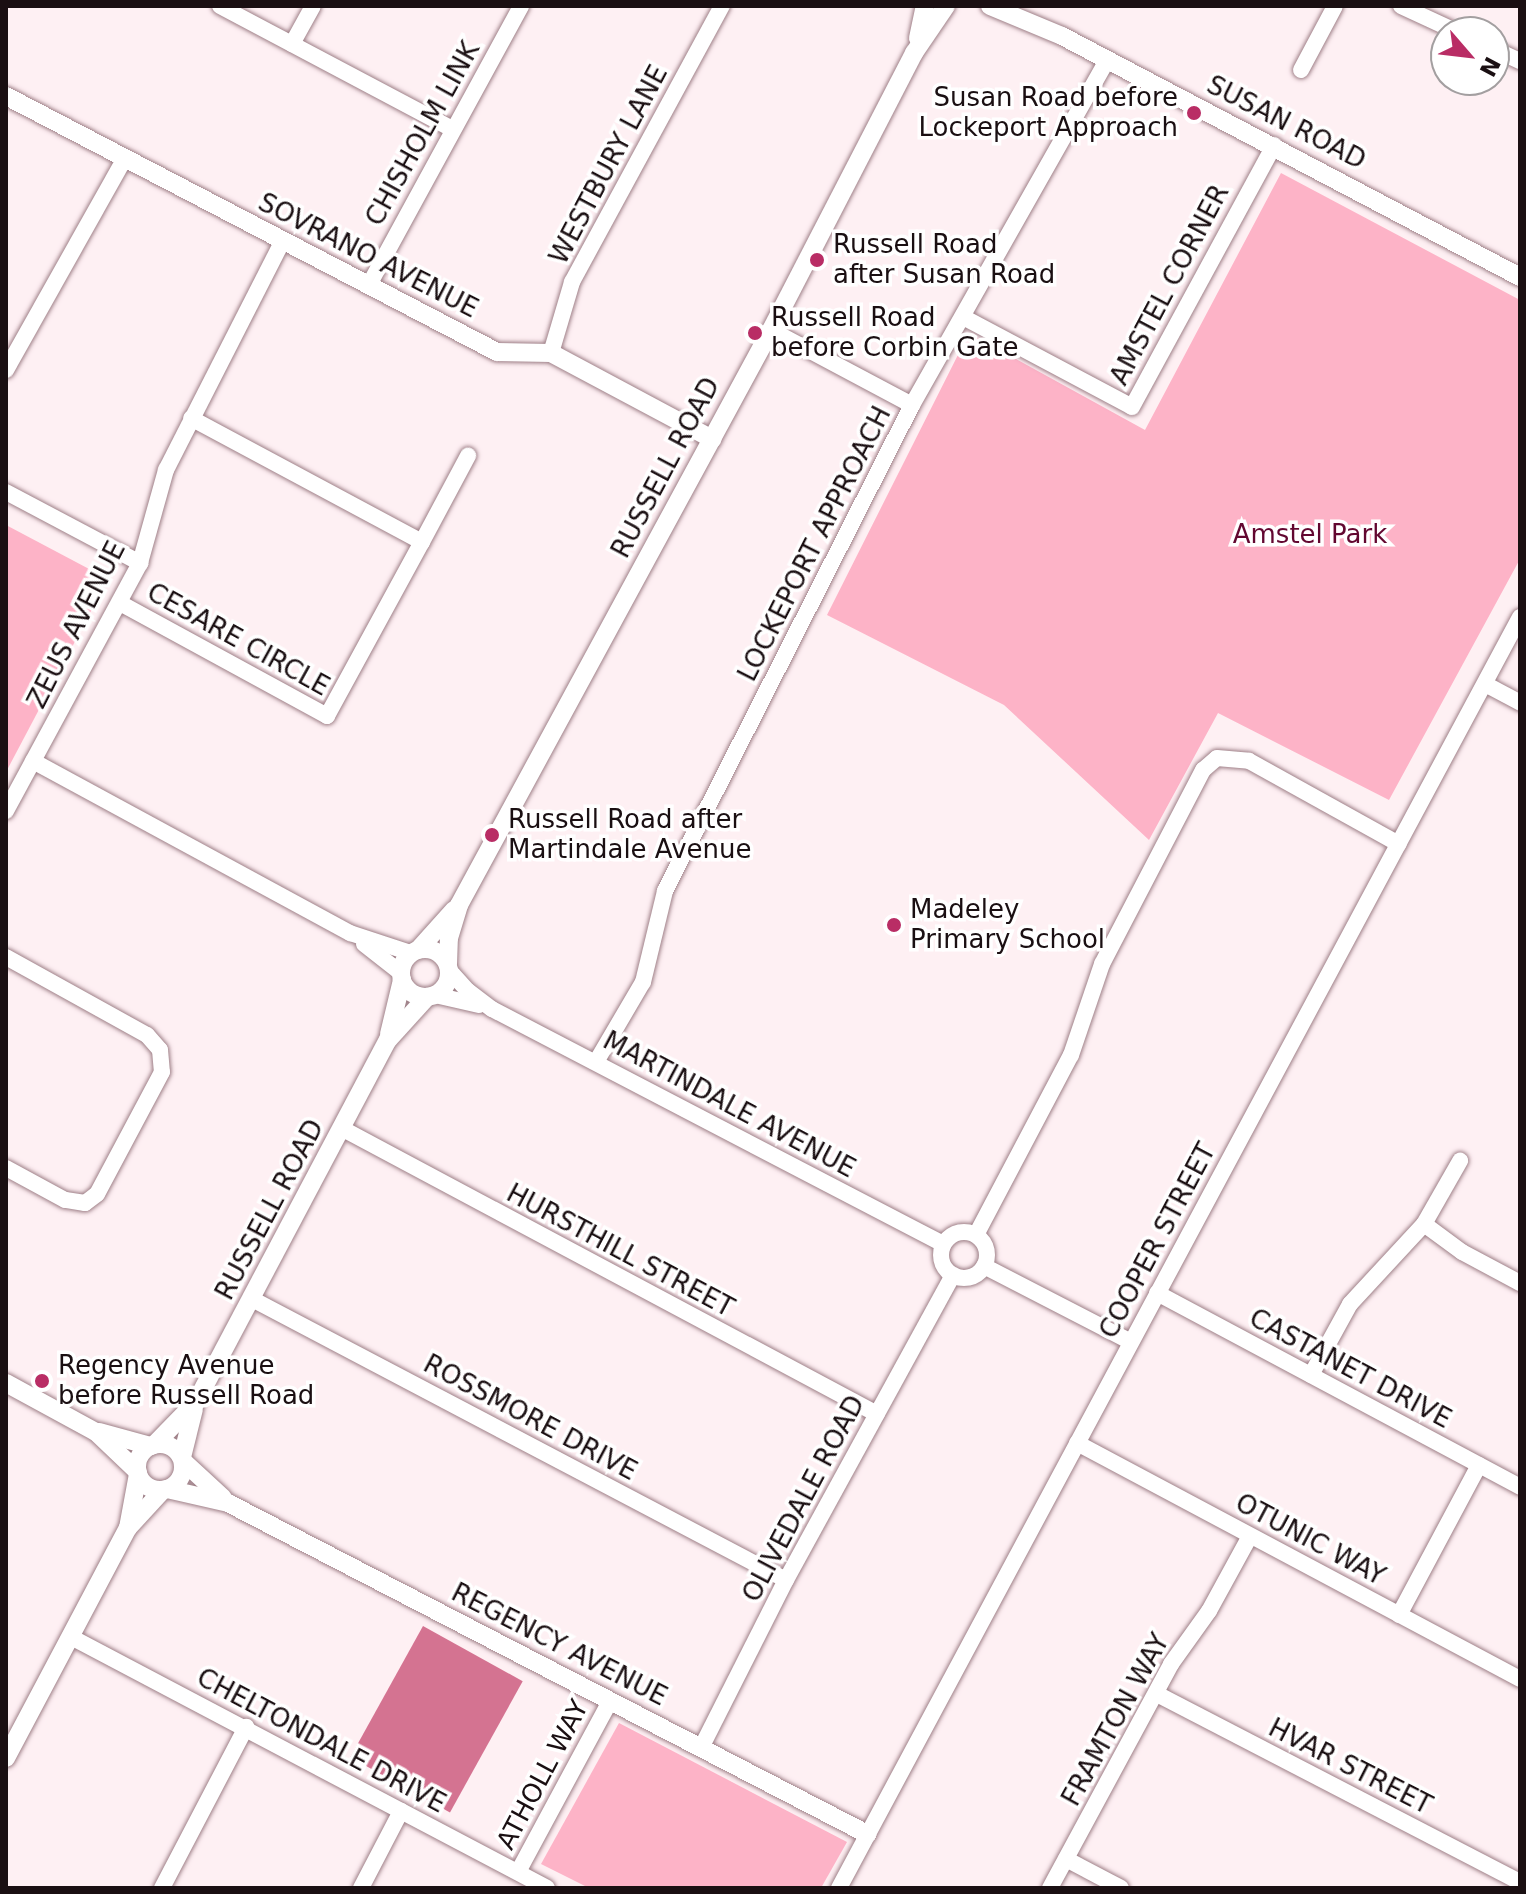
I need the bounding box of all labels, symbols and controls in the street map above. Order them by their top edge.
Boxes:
north arrow [1430,16,1510,96]
street label: CHISHOLM LINK [359,36,487,232]
text: N [1475,53,1505,81]
street label: WESTBURY LANE [543,60,675,270]
street label: SUSAN ROAD [1201,70,1371,176]
place label: Susan Road before Lockeport Approach [919,82,1178,144]
marker: Susan Road before Lockeport Approach [1185,104,1203,122]
street label: AMSTEL CORNER [1104,179,1236,391]
street label: SOVRANO AVENUE [253,187,483,325]
place label: Russell Road after Susan Road [833,229,1055,290]
marker: Russell Road after Susan Road [808,251,826,269]
place label: Russell Road before Corbin Gate [771,302,1018,364]
marker: Russell Road before Corbin Gate [746,324,764,342]
street label: RUSSELL ROAD [605,373,727,563]
street label: LOCKEPORT APPROACH [732,401,898,687]
park label: Amstel Park [1233,519,1387,551]
street label: ZEUS AVENUE [21,536,133,714]
street label: CESARE CIRCLE [141,577,335,703]
place label: Russell Road after Martindale Avenue [508,804,751,866]
marker: Russell Road after Martindale Avenue [483,826,501,844]
place label: Madeley Primary School [910,894,1105,956]
marker: Madeley Primary School [885,916,903,934]
street label: MARTINDALE AVENUE [598,1025,860,1185]
street label: RUSSELL ROAD [209,1115,331,1305]
street label: COOPER STREET [1093,1138,1223,1344]
street label: HURSTHILL STREET [501,1178,739,1324]
street label: CASTANET DRIVE [1244,1303,1456,1435]
street label: ROSSMORE DRIVE [418,1349,642,1487]
place label: Regency Avenue before Russell Road [58,1350,314,1412]
marker: Regency Avenue before Russell Road [33,1372,51,1390]
street label: OLIVEDALE ROAD [736,1390,872,1608]
street label: OTUNIC WAY [1230,1488,1390,1592]
street label: REGENCY AVENUE [446,1577,672,1713]
street label: FRAMTON WAY [1056,1628,1176,1812]
street label: CHELTONDALE DRIVE [191,1662,451,1820]
street label: ATHOLL WAY [491,1695,595,1855]
street label: HVAR STREET [1263,1712,1437,1822]

